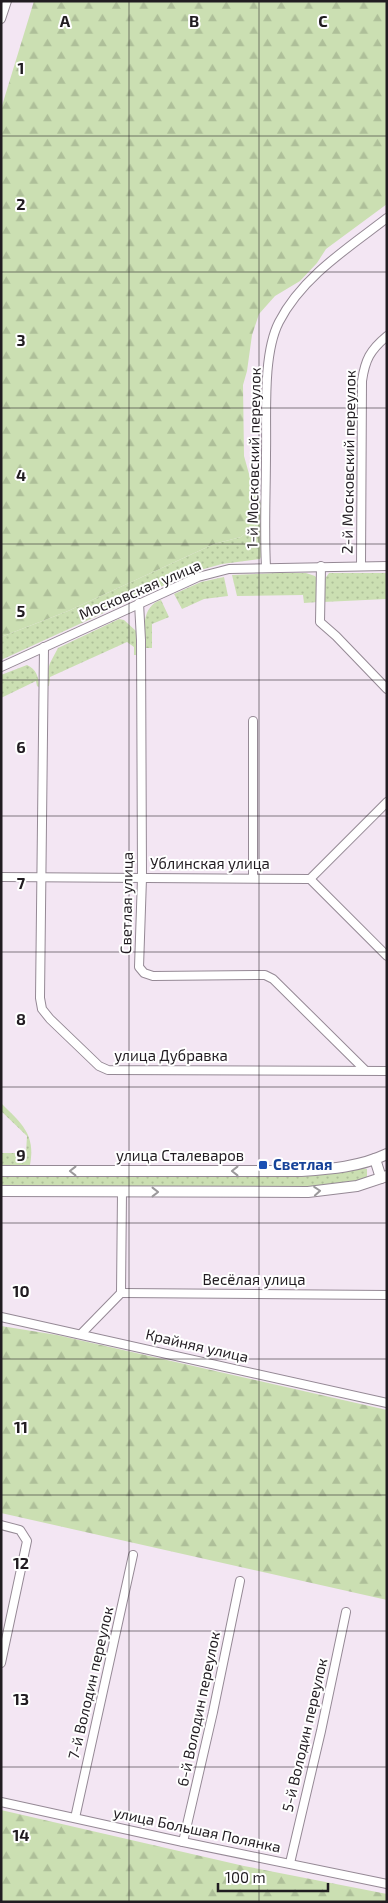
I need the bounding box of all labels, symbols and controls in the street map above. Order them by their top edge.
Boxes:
text: A [60,11,71,30]
text: B [189,11,199,30]
text: C [318,11,328,30]
text: 1 [18,58,24,77]
text: 2 [16,194,26,213]
text: 3 [16,330,26,349]
street label: 1-й Московский переулок [242,367,265,549]
street label: 2-й Московский переулок [337,370,360,554]
text: 4 [16,465,26,484]
street label: Московская улица [76,555,204,624]
text: 5 [17,601,26,620]
text: 6 [16,737,26,756]
street label: Светлая улица [116,852,137,954]
street label: Ублинская улица [150,854,270,873]
text: 7 [17,873,26,892]
text: 8 [16,1009,26,1028]
street label: улица Дубравка [114,1046,228,1065]
text: 9 [16,1145,26,1164]
street label: улица Сталеваров [116,1146,244,1165]
place label: Светлая [273,1155,332,1173]
marker: Светлая [257,1159,269,1171]
one-way arrow [69,1166,76,1176]
one-way arrow [231,1166,239,1176]
one-way arrow [314,1186,322,1197]
one-way arrow [152,1187,159,1197]
street label: Весёлая улица [203,1270,305,1289]
text: 10 [12,1281,30,1300]
street label: Крайняя улица [144,1324,250,1367]
text: 11 [14,1417,28,1436]
text: 12 [13,1553,29,1572]
street label: 7-й Володин переулок [64,1604,117,1761]
street label: 6-й Володин переулок [173,1630,224,1788]
street label: 5-й Володин переулок [278,1656,331,1814]
text: 13 [13,1689,29,1708]
street label: улица Большая Полянка [112,1802,283,1857]
text: 14 [12,1825,30,1844]
scale bar [218,1860,328,1892]
text: 100 m [225,1868,266,1886]

